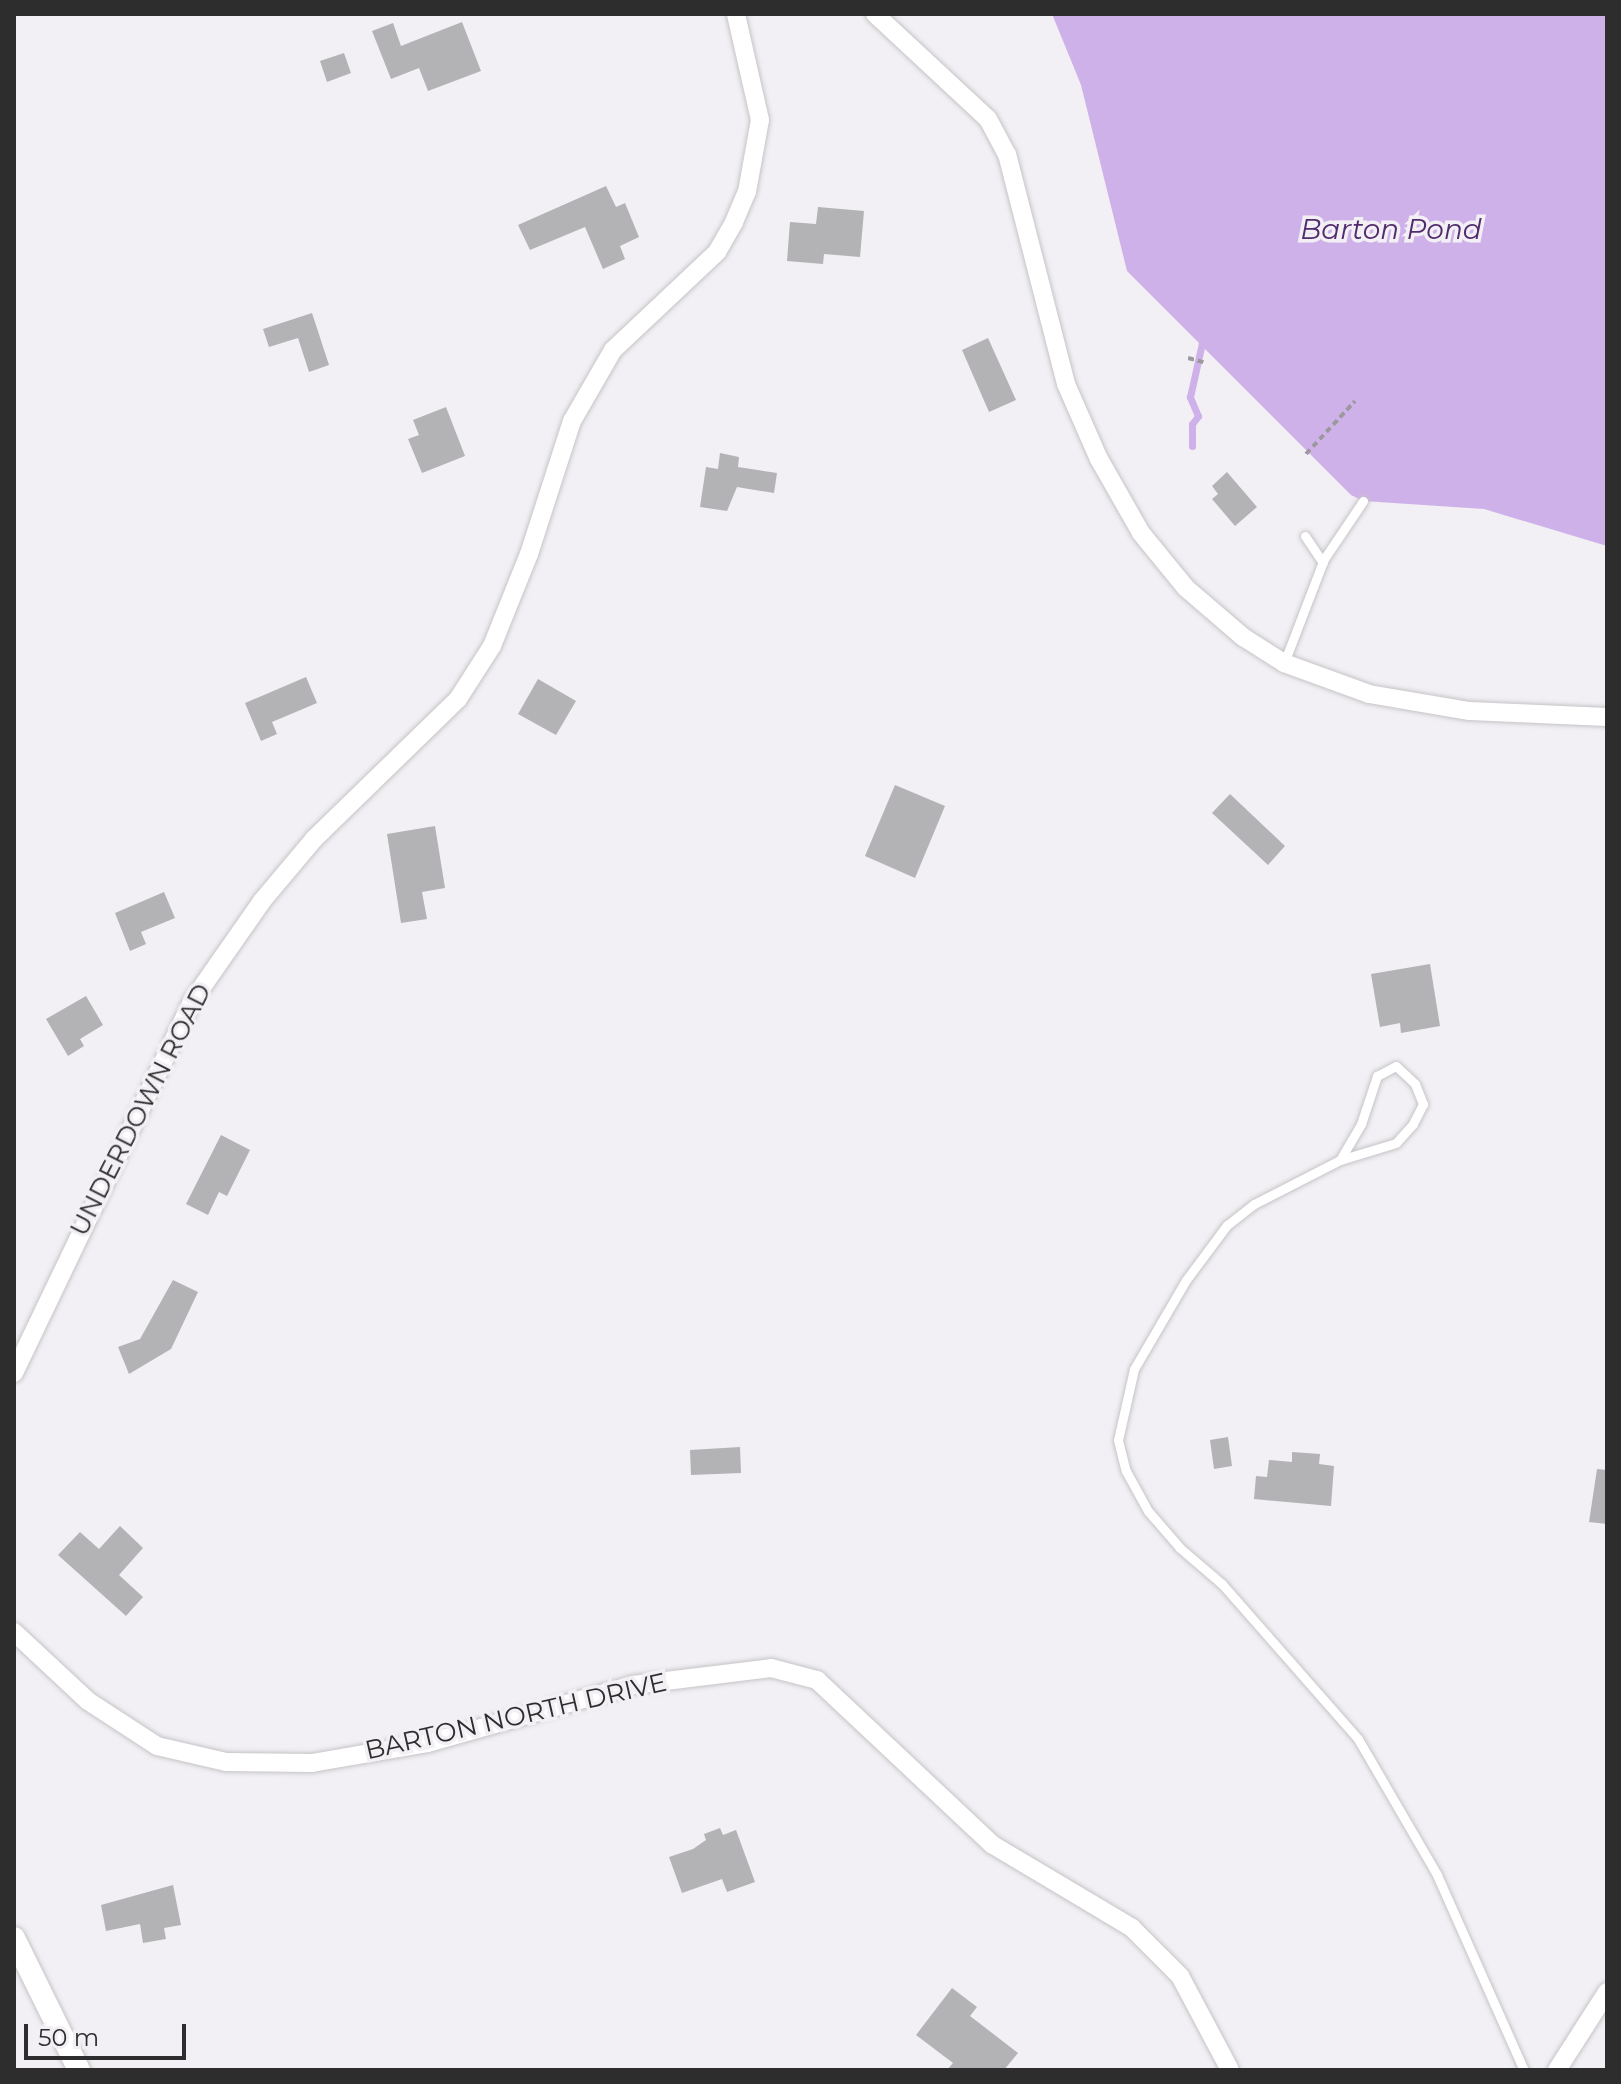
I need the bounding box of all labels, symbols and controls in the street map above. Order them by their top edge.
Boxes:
water label: Barton Pond [1300,212,1482,246]
street label: UNDERDOWN ROAD [64,979,218,1241]
street label: BARTON NORTH DRIVE [362,1667,670,1767]
scale bar [28,2008,190,2058]
text: 50 m [38,2023,99,2052]

